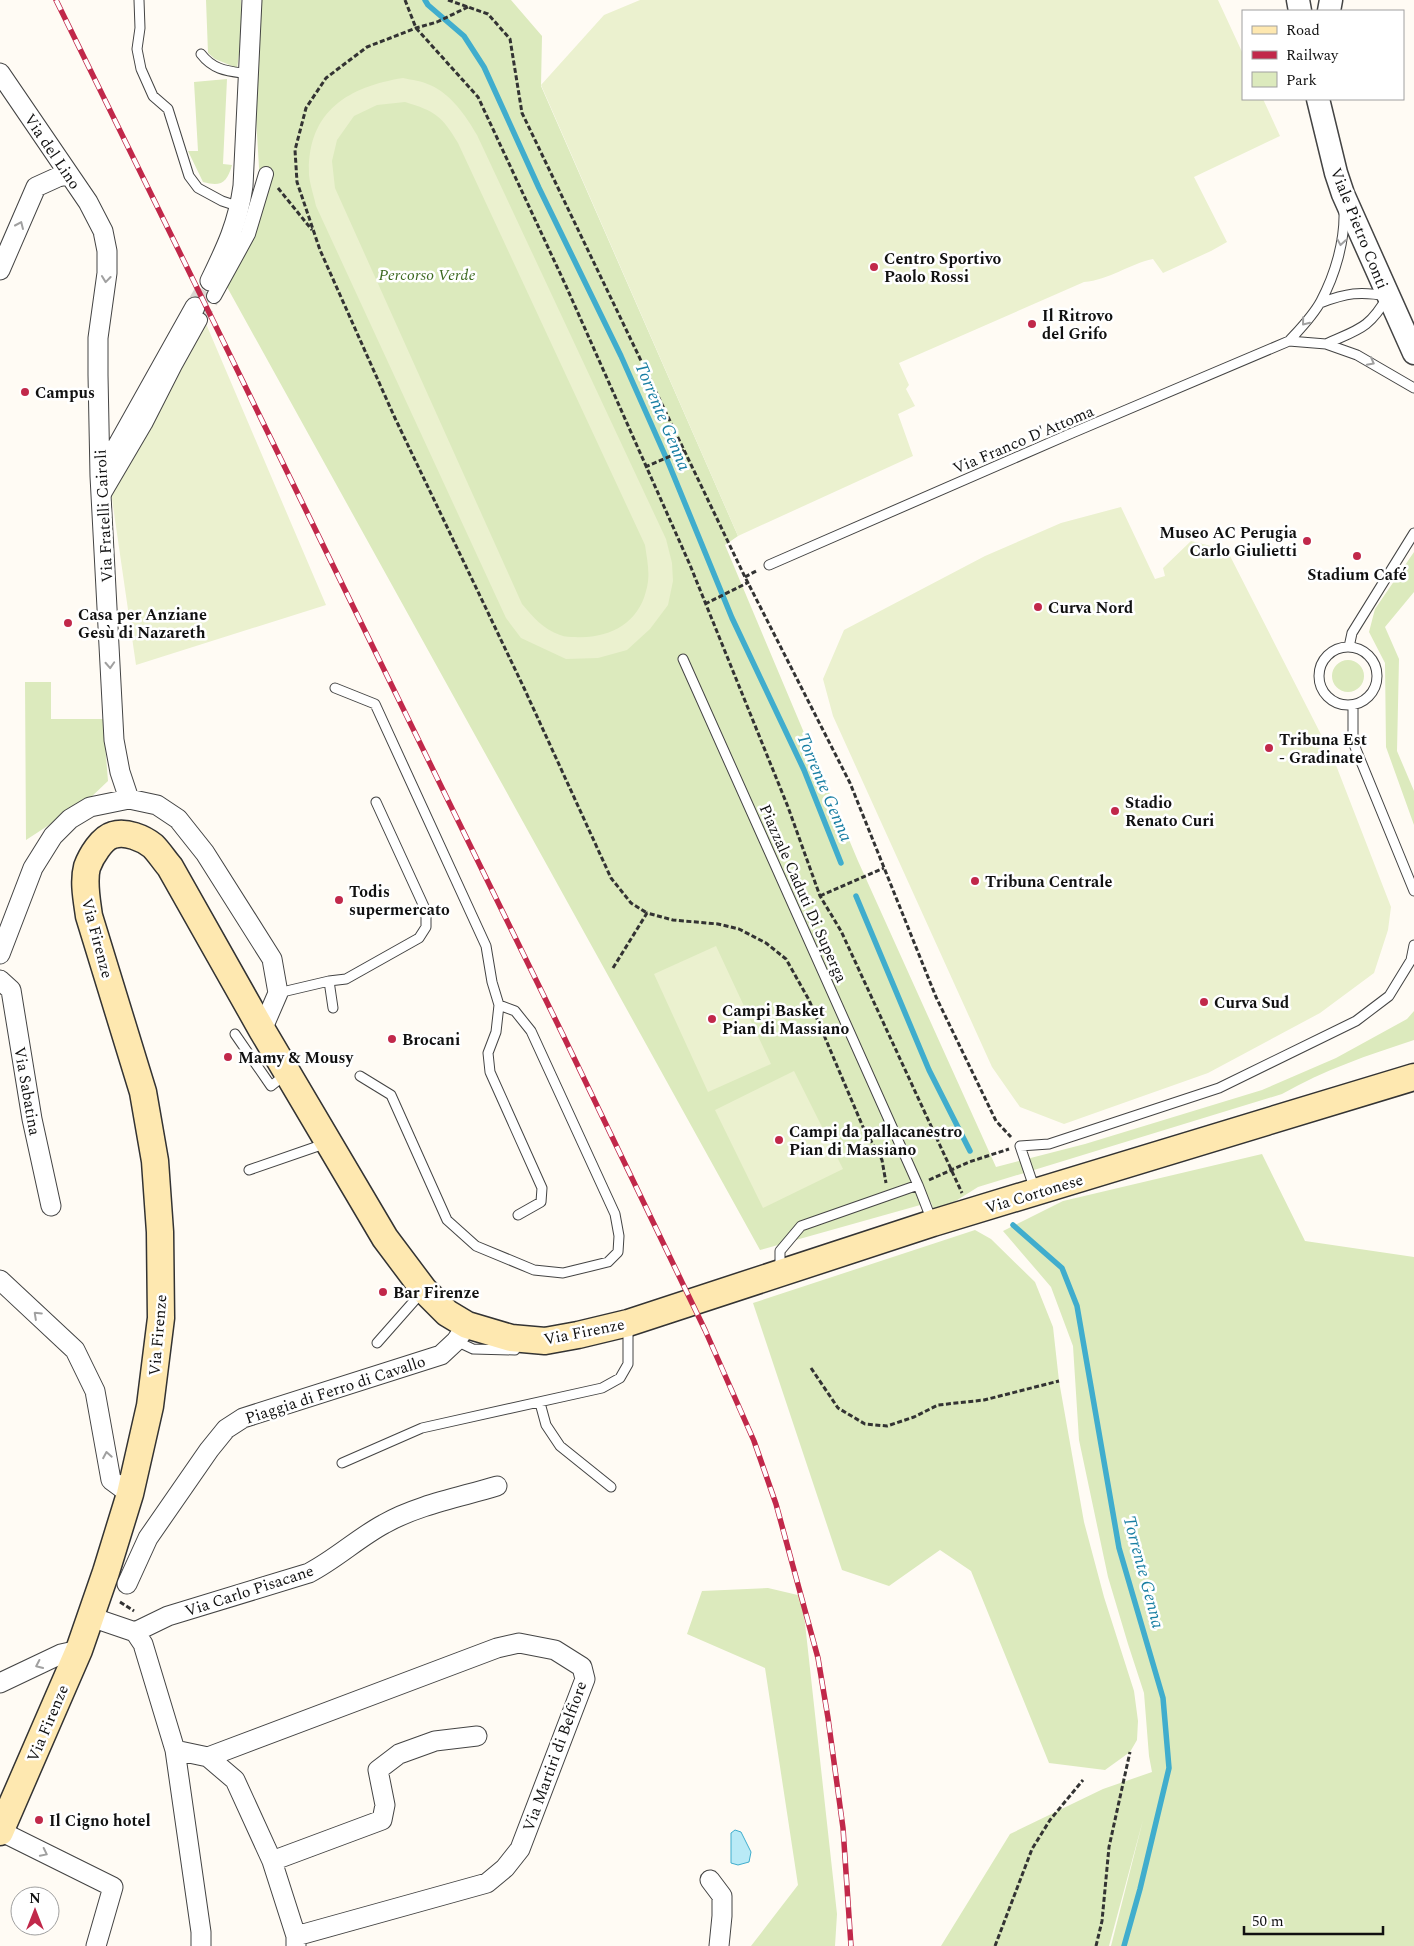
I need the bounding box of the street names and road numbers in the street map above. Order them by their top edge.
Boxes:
street label: Via del Lino [18,109,86,194]
street label: Viale Pietro Conti [1324,164,1394,293]
street label: Via Franco D'Attoma [949,399,1098,481]
street label: Via Fratelli Cairoli [89,449,119,583]
street label: Piazzale Caduti Di Superga [753,800,853,987]
street label: Via Firenze [75,896,119,981]
street label: Via Sabatina [7,1045,47,1138]
street label: Via Cortonese [982,1168,1086,1220]
street label: Via Firenze [142,1293,174,1377]
street label: Via Firenze [542,1312,627,1352]
street label: Piaggia di Ferro di Cavallo [242,1349,429,1430]
street label: Via Carlo Pisacane [182,1559,317,1623]
street label: Via Martiri di Belfiore [517,1678,593,1835]
street label: Via Firenze [21,1681,75,1766]

